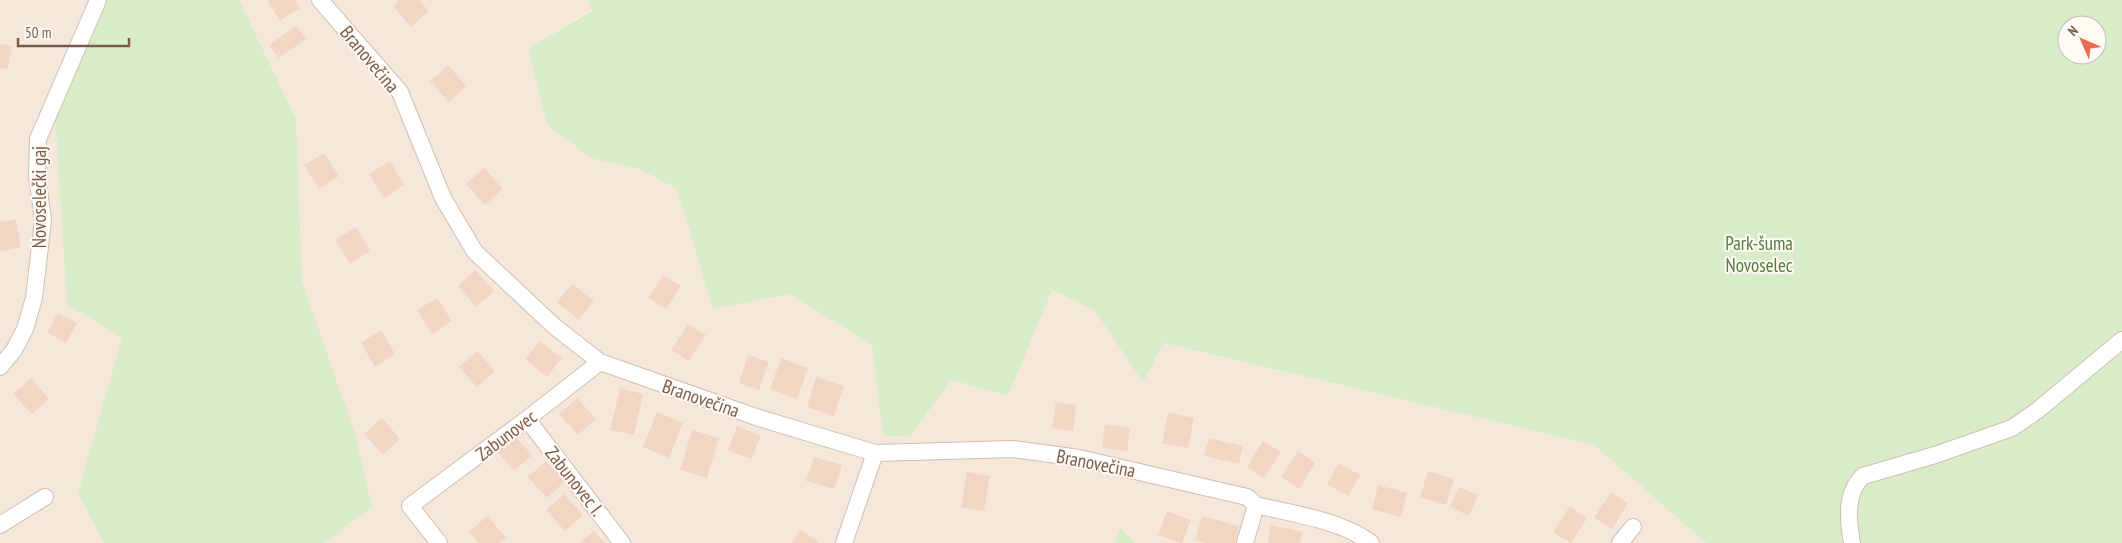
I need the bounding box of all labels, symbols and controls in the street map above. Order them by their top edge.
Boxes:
scale bar [18,15,129,47]
north arrow [2057,15,2107,65]
street label: Branovečina [335,21,405,97]
text: N [2064,22,2082,40]
text: 50 m [25,23,51,42]
street label: Novoselečki gaj [27,146,51,248]
park label: Park-šuma Novoselec [1725,231,1793,277]
street label: Branovečina [659,374,743,422]
street label: Zabunovec [471,404,541,466]
street label: Zabunovec I. [540,441,610,521]
street label: Branovečina [1054,444,1138,482]

